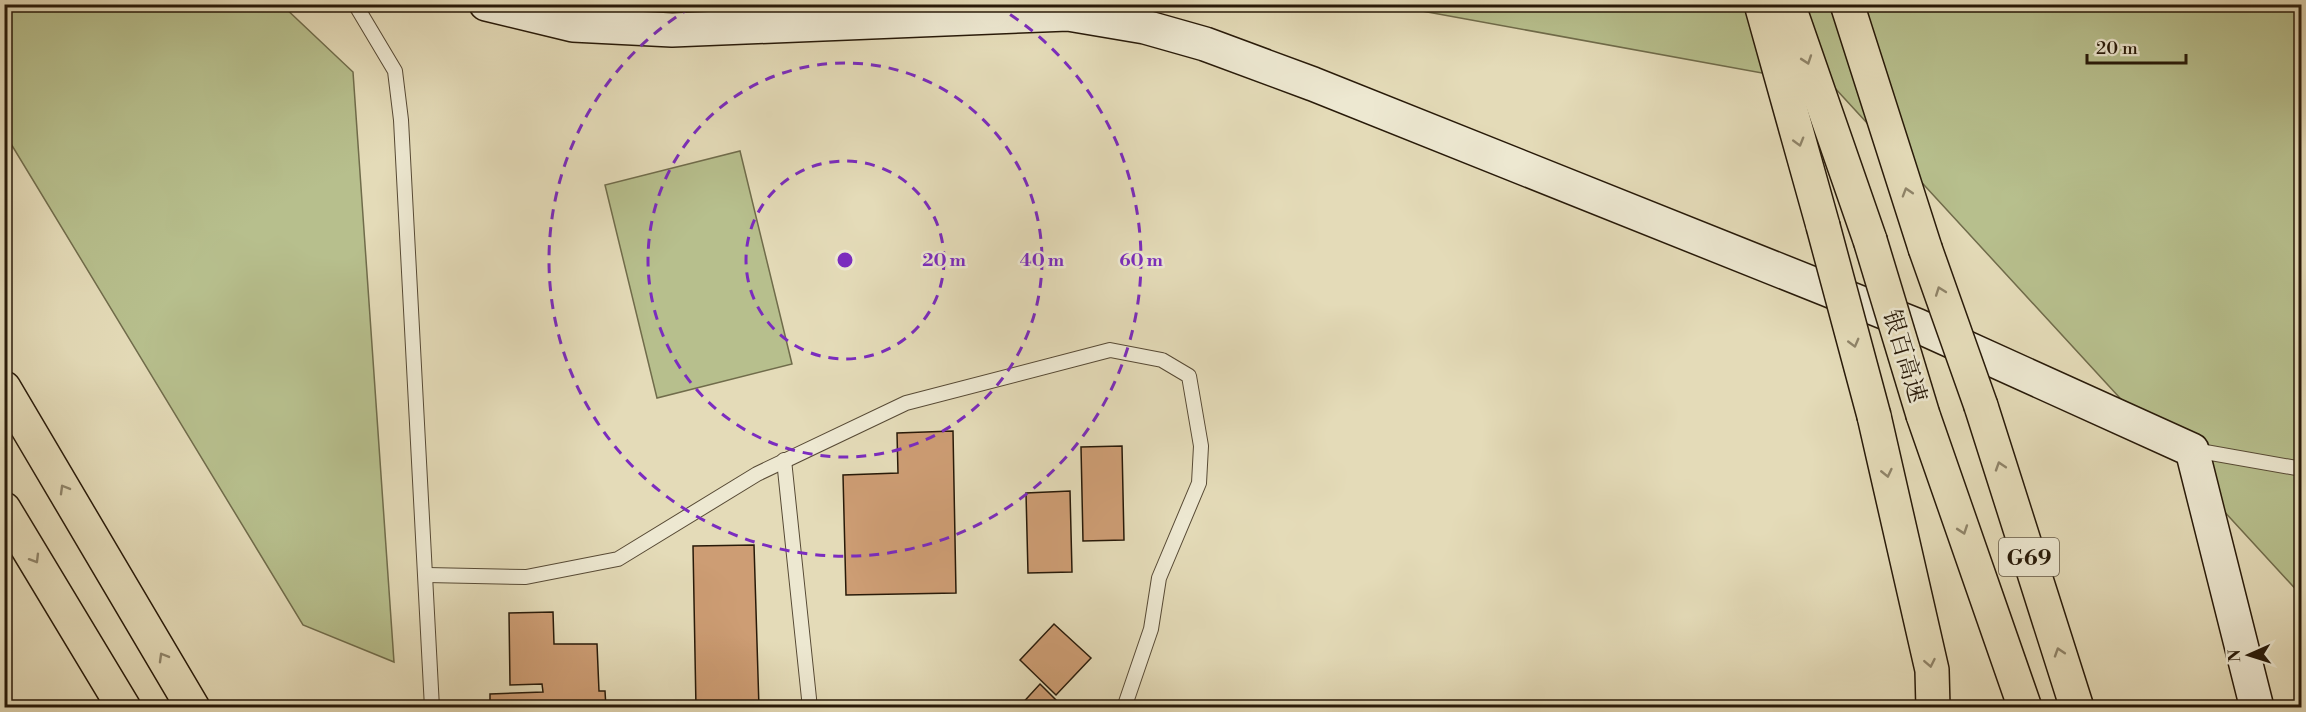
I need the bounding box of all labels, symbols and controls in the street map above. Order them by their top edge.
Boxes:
scale bar [2087,27,2186,65]
text: 20 m [2096,37,2138,60]
one-way arrow [1800,54,1813,65]
one-way arrow [1792,136,1804,147]
one-way arrow [1902,187,1915,198]
text: 20 m [922,249,966,272]
text: 40 m [1020,249,1065,272]
text: 60 m [1119,249,1163,272]
centre of rings [835,250,855,270]
one-way arrow [1935,287,1948,297]
street label: 银百高速 [1876,306,1932,407]
one-way arrow [1847,338,1860,348]
one-way arrow [1995,461,2007,472]
one-way arrow [1879,468,1892,478]
one-way arrow [60,485,72,495]
one-way arrow [1955,524,1968,535]
road number: G69 [1999,538,2059,576]
one-way arrow [27,553,39,563]
north arrow [2219,625,2279,685]
one-way arrow [2054,647,2066,658]
text: N [2225,649,2245,663]
one-way arrow [159,653,170,663]
one-way arrow [1923,658,1936,668]

